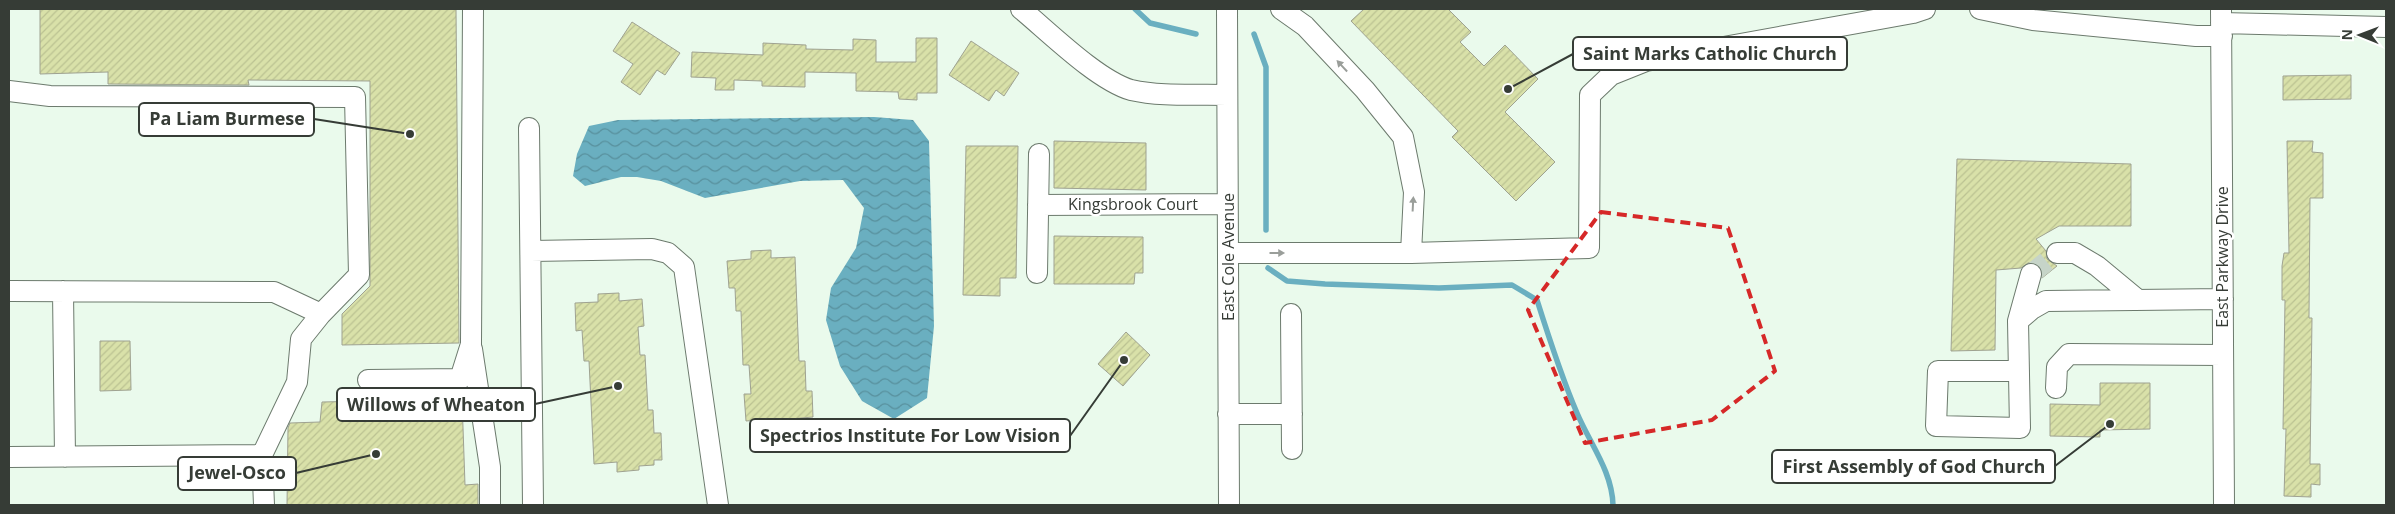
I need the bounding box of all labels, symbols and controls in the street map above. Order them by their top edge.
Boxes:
north arrow [2335,10,2385,60]
text: N [2337,29,2356,41]
callout: Saint Marks Catholic Church [1573,37,1847,70]
text: Saint Marks Catholic Church [1583,41,1837,65]
one-way arrow [1336,60,1348,72]
callout: Pa Liam Burmese [139,103,314,136]
text: Pa Liam Burmese [149,106,305,130]
street label: East Parkway Drive [2211,186,2233,328]
street label: Kingsbrook Court [1068,193,1198,215]
street label: East Cole Avenue [1217,193,1239,321]
one-way arrow [1410,196,1418,212]
one-way arrow [1269,249,1285,257]
callout: Willows of Wheaton [337,388,535,421]
text: Willows of Wheaton [347,392,525,416]
callout: Spectrios Institute For Low Vision [750,419,1070,452]
text: Spectrios Institute For Low Vision [760,423,1060,447]
callout: First Assembly of God Church [1772,450,2055,483]
text: First Assembly of God Church [1783,454,2045,478]
callout: Jewel-Osco [178,457,296,490]
text: Jewel-Osco [186,460,286,484]

